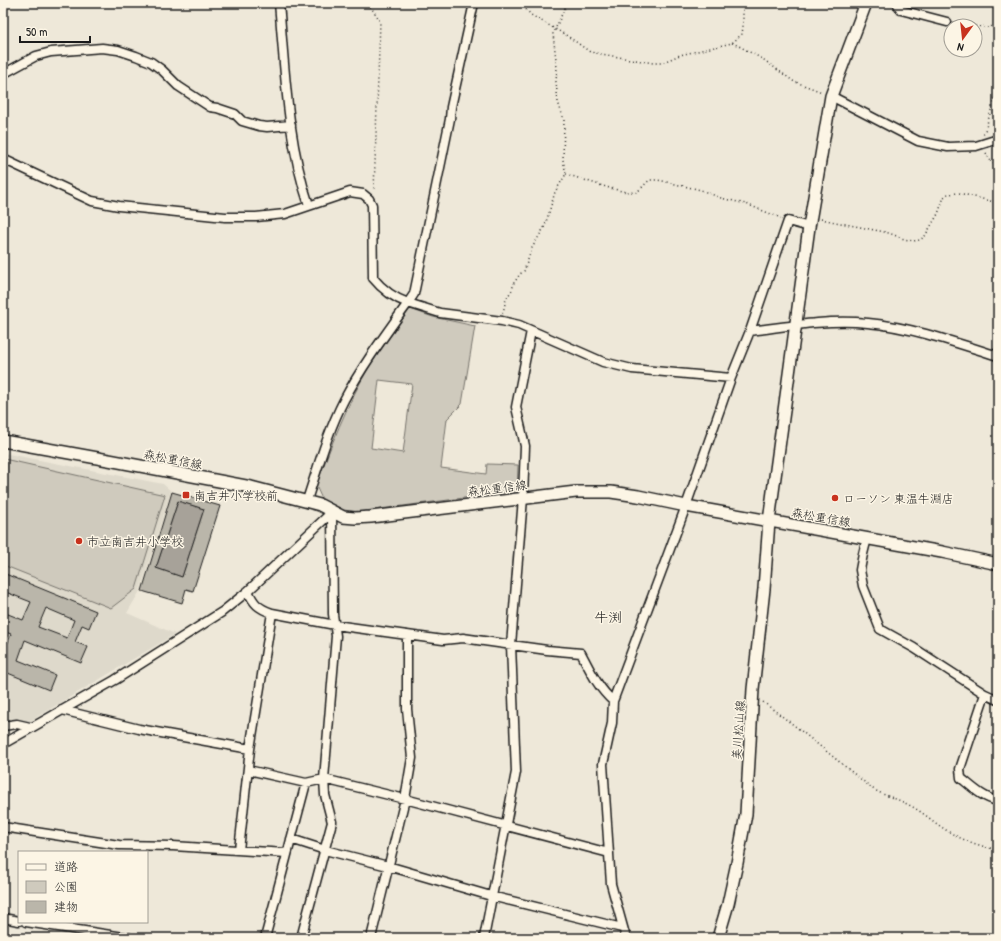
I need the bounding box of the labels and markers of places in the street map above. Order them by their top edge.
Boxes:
place label: 南吉井小学校前 [194,487,278,504]
marker: 南吉井小学校前 [181,490,191,500]
place label: ローソン 東温牛淵店 [843,490,954,507]
marker: ローソン 東温牛淵店 [830,493,840,503]
place label: 市立南吉井小学校 [87,533,183,550]
marker: 市立南吉井小学校 [74,536,84,546]

